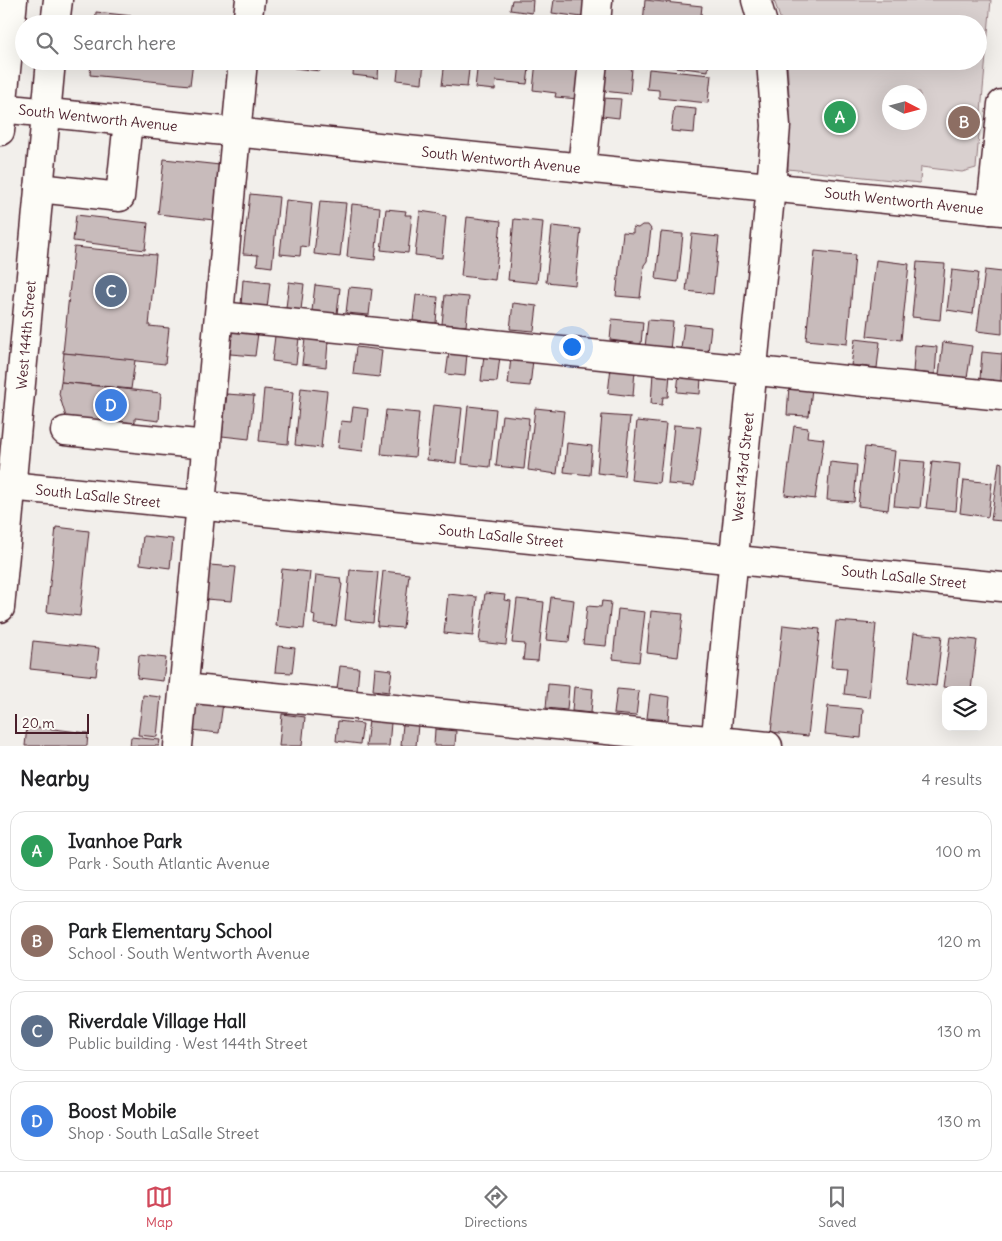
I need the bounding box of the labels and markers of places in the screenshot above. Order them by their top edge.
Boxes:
pin: A [824,98,856,136]
pin: B [948,103,980,141]
pin: C [95,272,127,310]
pin: D [95,386,127,424]

